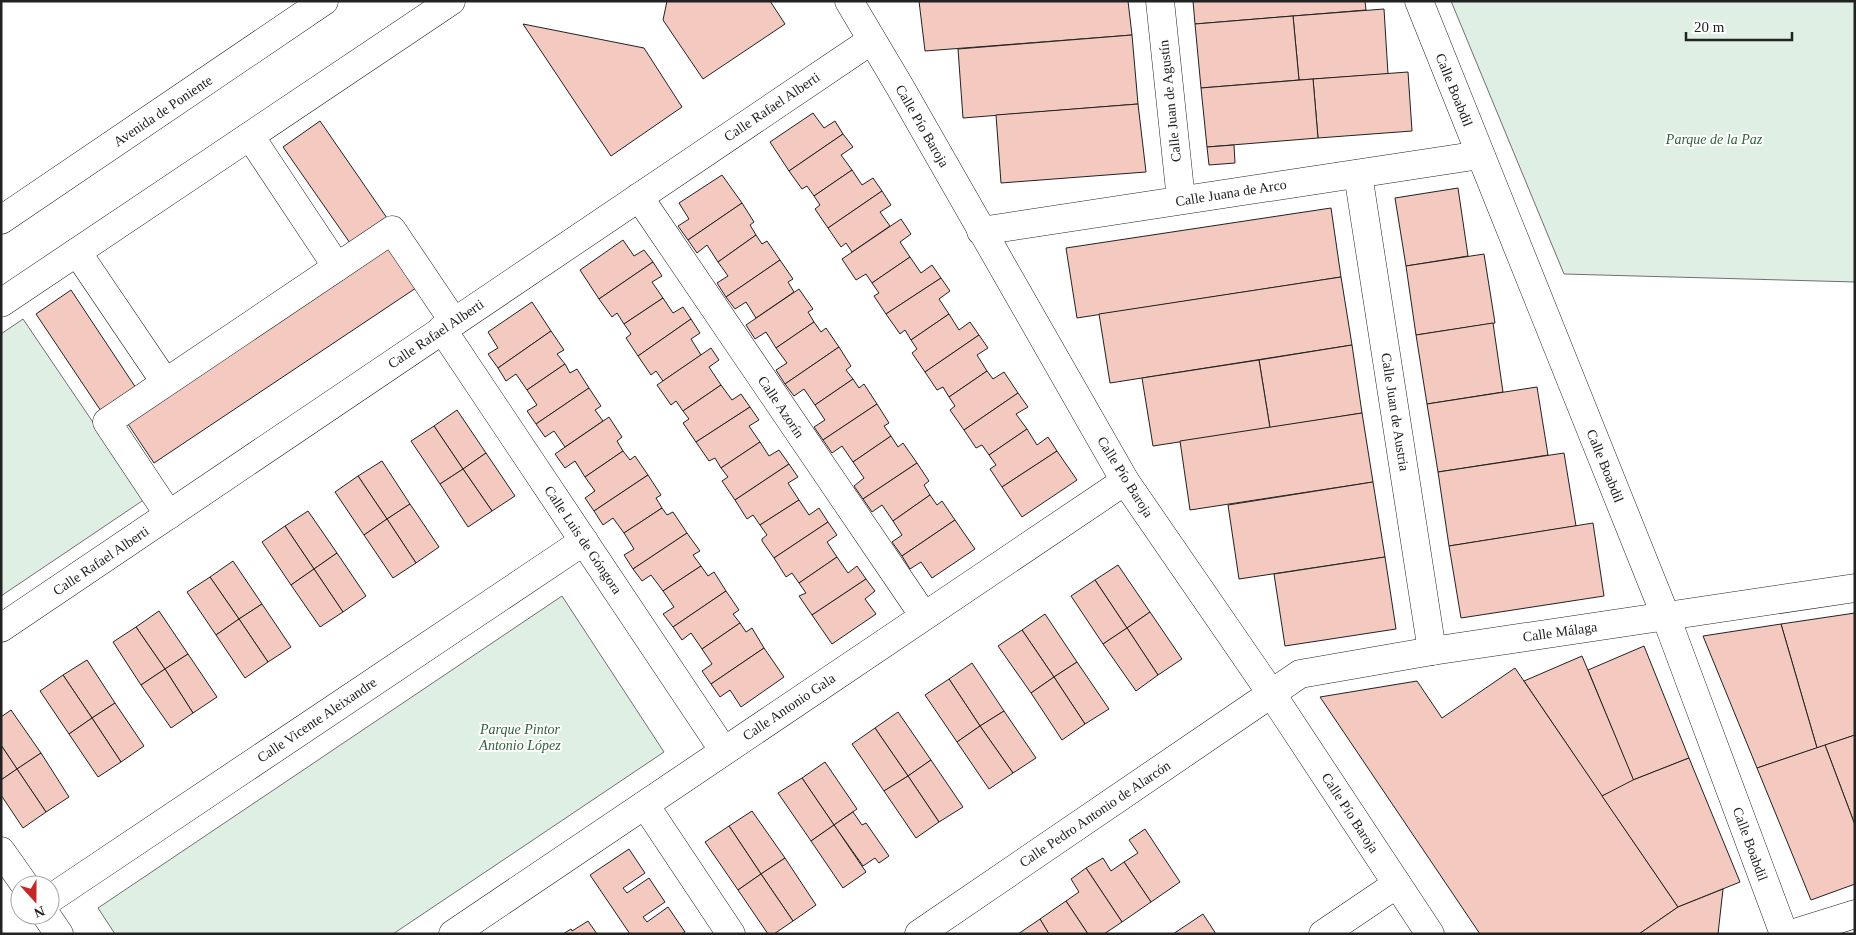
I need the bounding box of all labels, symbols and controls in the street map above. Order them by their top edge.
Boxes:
scale bar [1686,10,1792,42]
text: 20 m [1694,19,1725,35]
street label: Calle Juan de Agustín [1156,39,1184,163]
street label: Calle Boabdil [1433,51,1475,129]
street label: Calle Rafael Alberti [721,69,823,145]
street label: Avenida de Poniente [111,72,215,150]
street label: Calle Pío Baroja [892,82,952,170]
park label: Parque de la Paz [1665,132,1763,147]
street label: Calle Juana de Arco [1174,177,1288,209]
street label: Calle Rafael Alberti [385,296,487,372]
street label: Calle Juan de Austria [1378,352,1412,473]
street label: Calle Azorín [755,373,807,441]
street label: Calle Boabdil [1584,427,1626,505]
street label: Calle Pío Baroja [1094,434,1156,521]
street label: Calle Luis de Góngora [541,483,625,598]
street label: Calle Rafael Alberti [50,523,152,599]
street label: Calle Málaga [1522,619,1599,645]
street label: Calle Antonio Gala [740,670,839,743]
street label: Calle Vicente Aleixandre [255,675,379,765]
park label: Parque Pintor Antonio López [478,722,561,753]
street label: Calle Pedro Antonio de Alarcón [1017,758,1173,870]
street label: Calle Pío Baroja [1319,770,1382,857]
street label: Calle Boabdil [1730,805,1770,883]
north arrow [10,875,60,925]
text: N [32,903,47,920]

